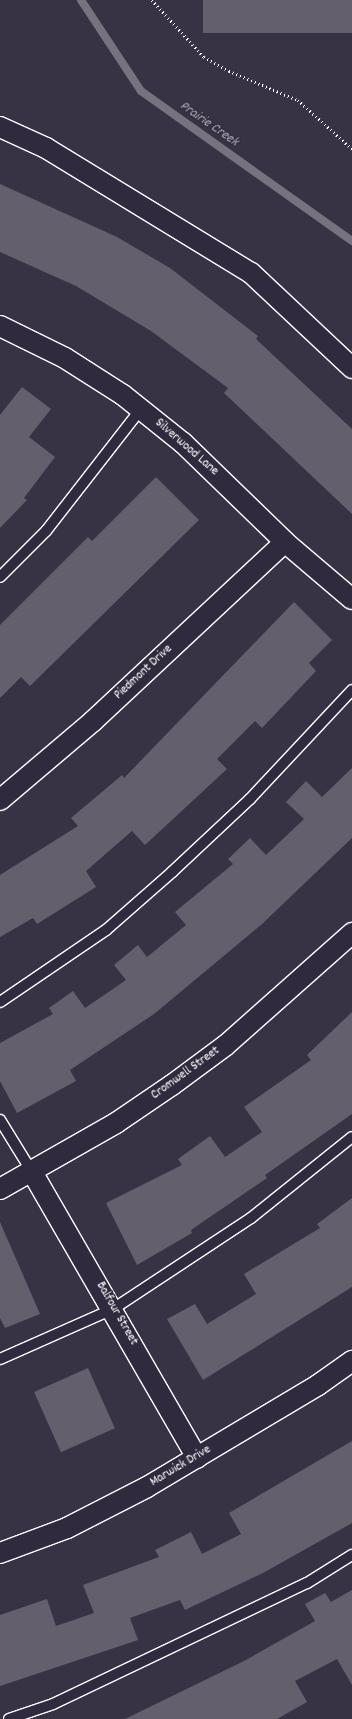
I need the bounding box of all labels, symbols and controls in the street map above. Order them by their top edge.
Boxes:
water label: Prairie Creek [176,98,242,150]
street label: Silverwood Lane [151,416,221,480]
street label: Piedmont Drive [112,642,176,704]
street label: Cromwell Street [149,1044,223,1104]
street label: Balfour Street [92,1279,140,1349]
street label: Marwick Drive [148,1443,214,1491]

